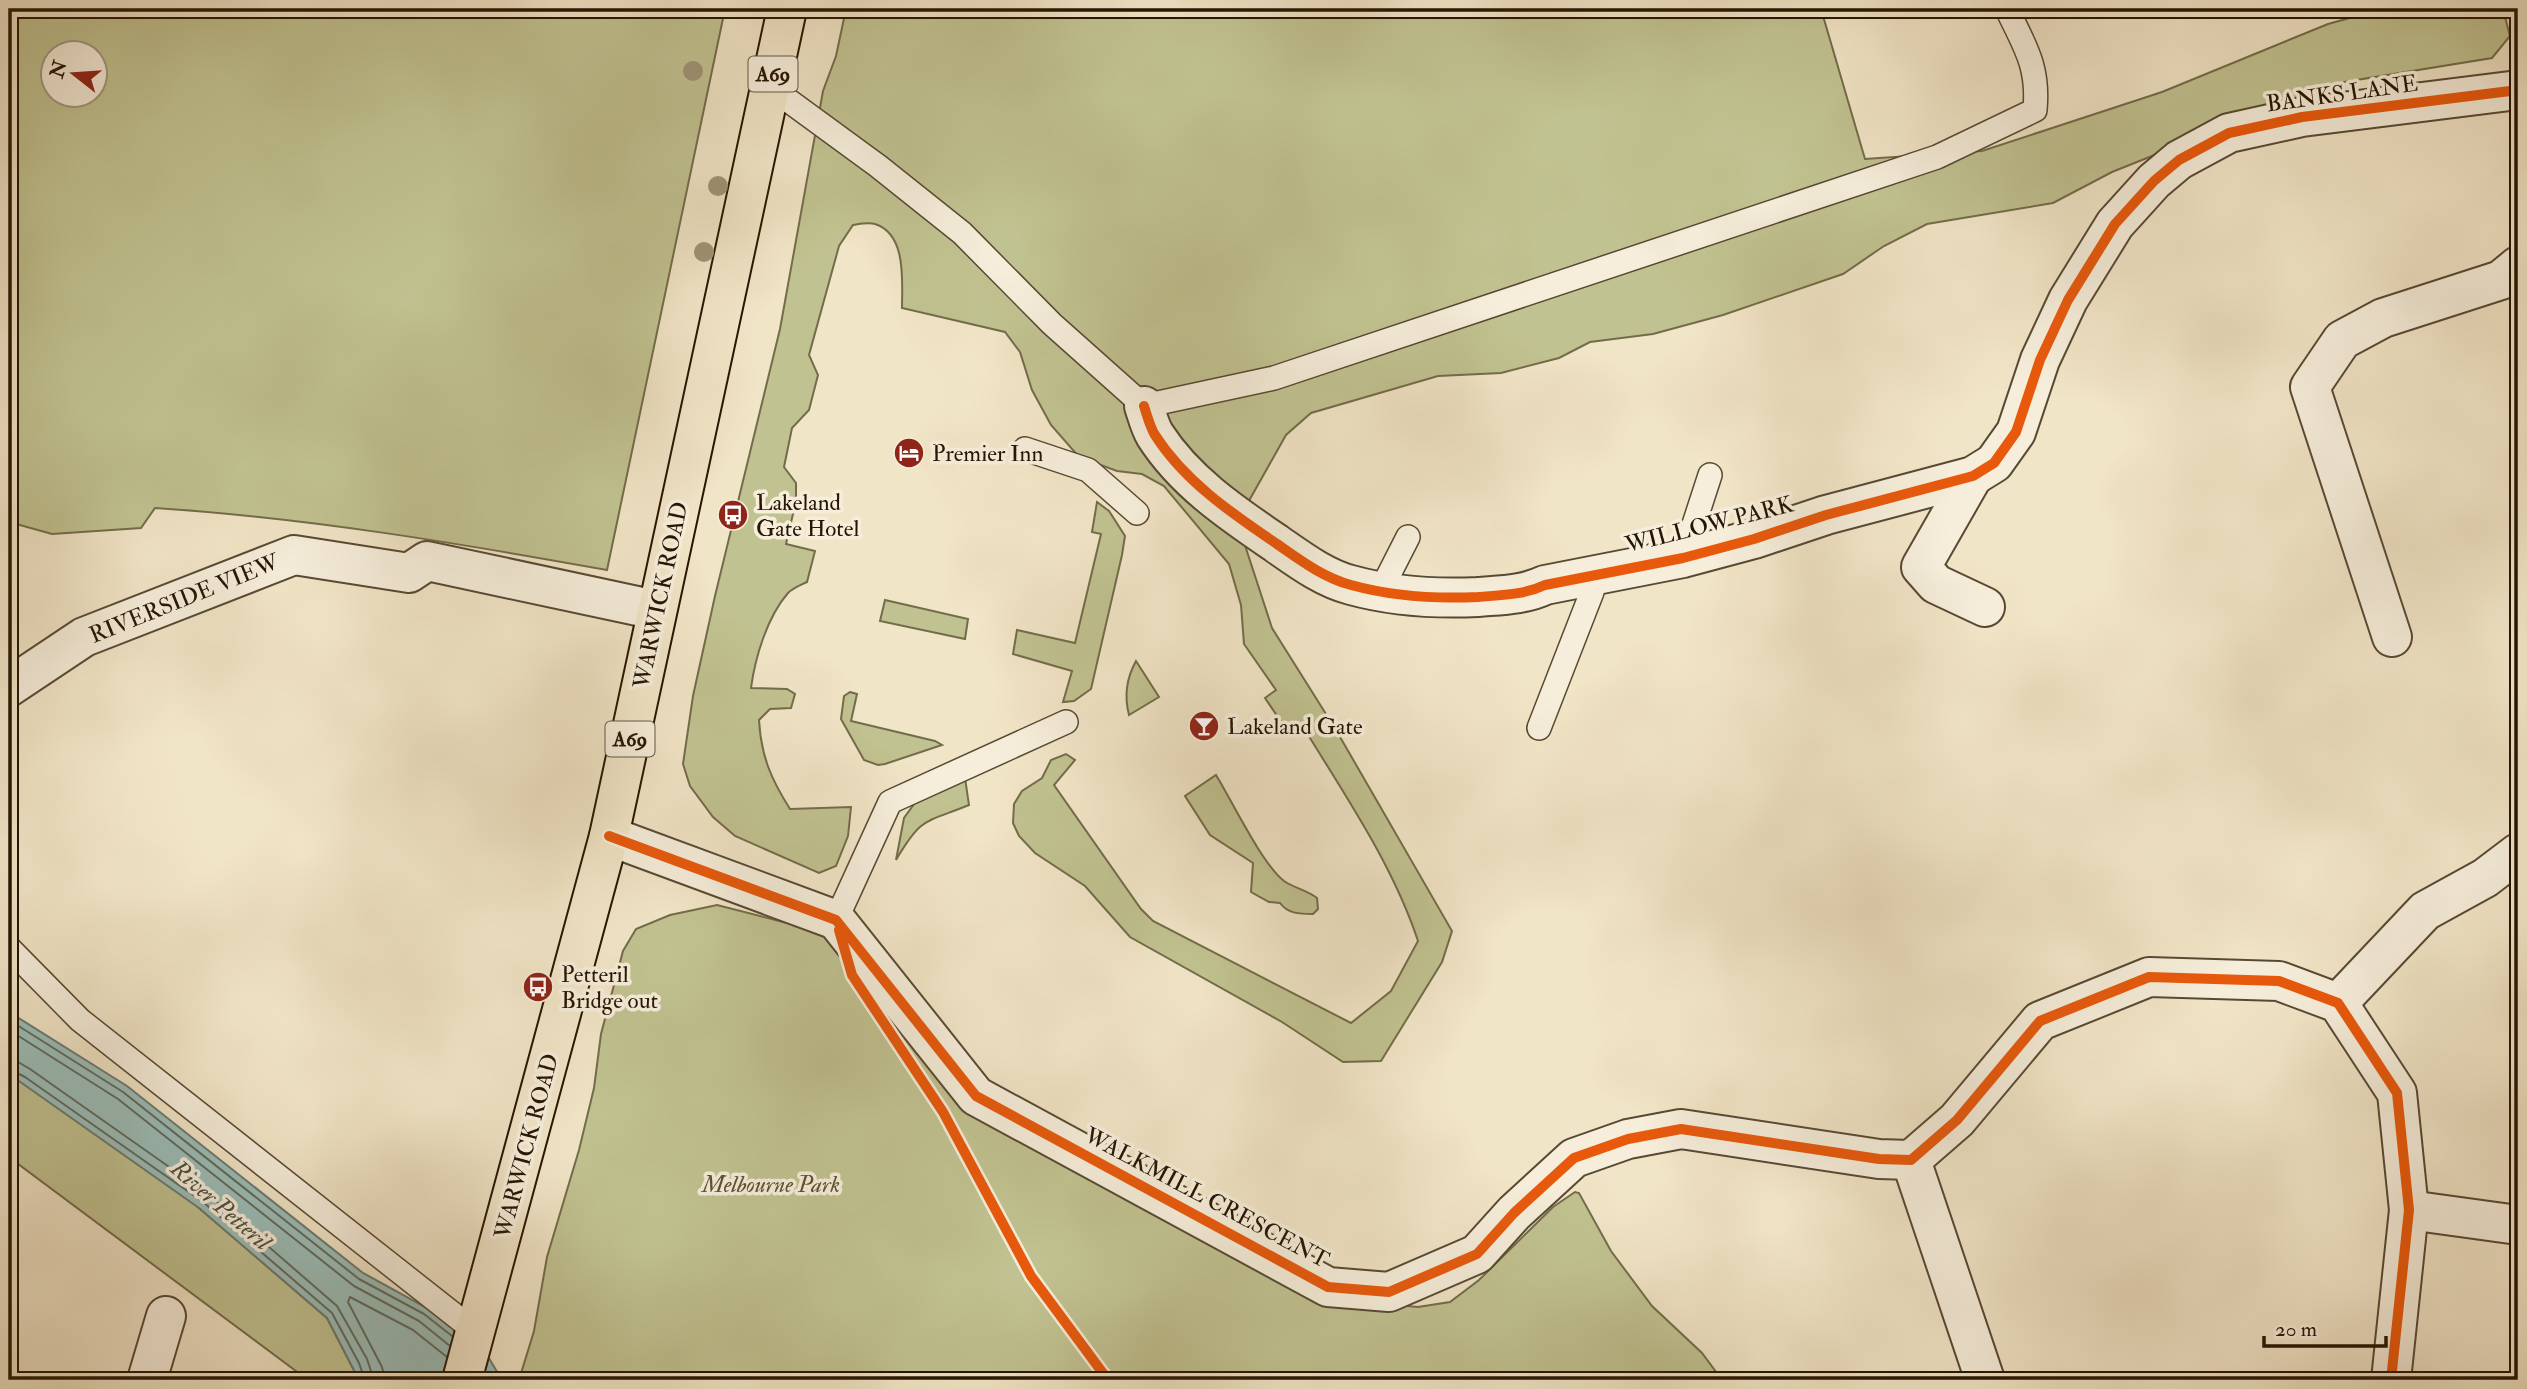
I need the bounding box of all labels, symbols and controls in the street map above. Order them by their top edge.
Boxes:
north arrow [38,38,108,108]
road number: A69 [748,56,798,92]
text: N [44,57,73,82]
street label: BANKS LANE [2264,69,2420,118]
hotel icon: Premier Inn [892,436,926,470]
place label: Premier Inn [932,439,1043,468]
place label: Lakeland Gate Hotel [756,488,859,543]
street label: WILLOW PARK [1621,489,1797,560]
bus stop icon: Lakeland Gate Hotel [716,498,750,532]
street label: WARWICK ROAD [626,499,694,692]
street label: RIVERSIDE VIEW [85,547,285,650]
bar icon: Lakeland Gate [1187,709,1221,743]
place label: Lakeland Gate [1227,712,1363,741]
road number: A69 [606,722,654,756]
place label: Petteril Bridge out [561,960,658,1015]
bus stop icon: Petteril Bridge out [521,970,555,1004]
street label: WARWICK ROAD [488,1051,565,1243]
street label: WALKMILL CRESCENT [1079,1120,1334,1274]
water label: River Petteril [163,1153,279,1259]
park label: Melbourne Park [700,1170,840,1199]
scale bar [2264,1305,2387,1349]
text: 20 m [2275,1316,2317,1343]

